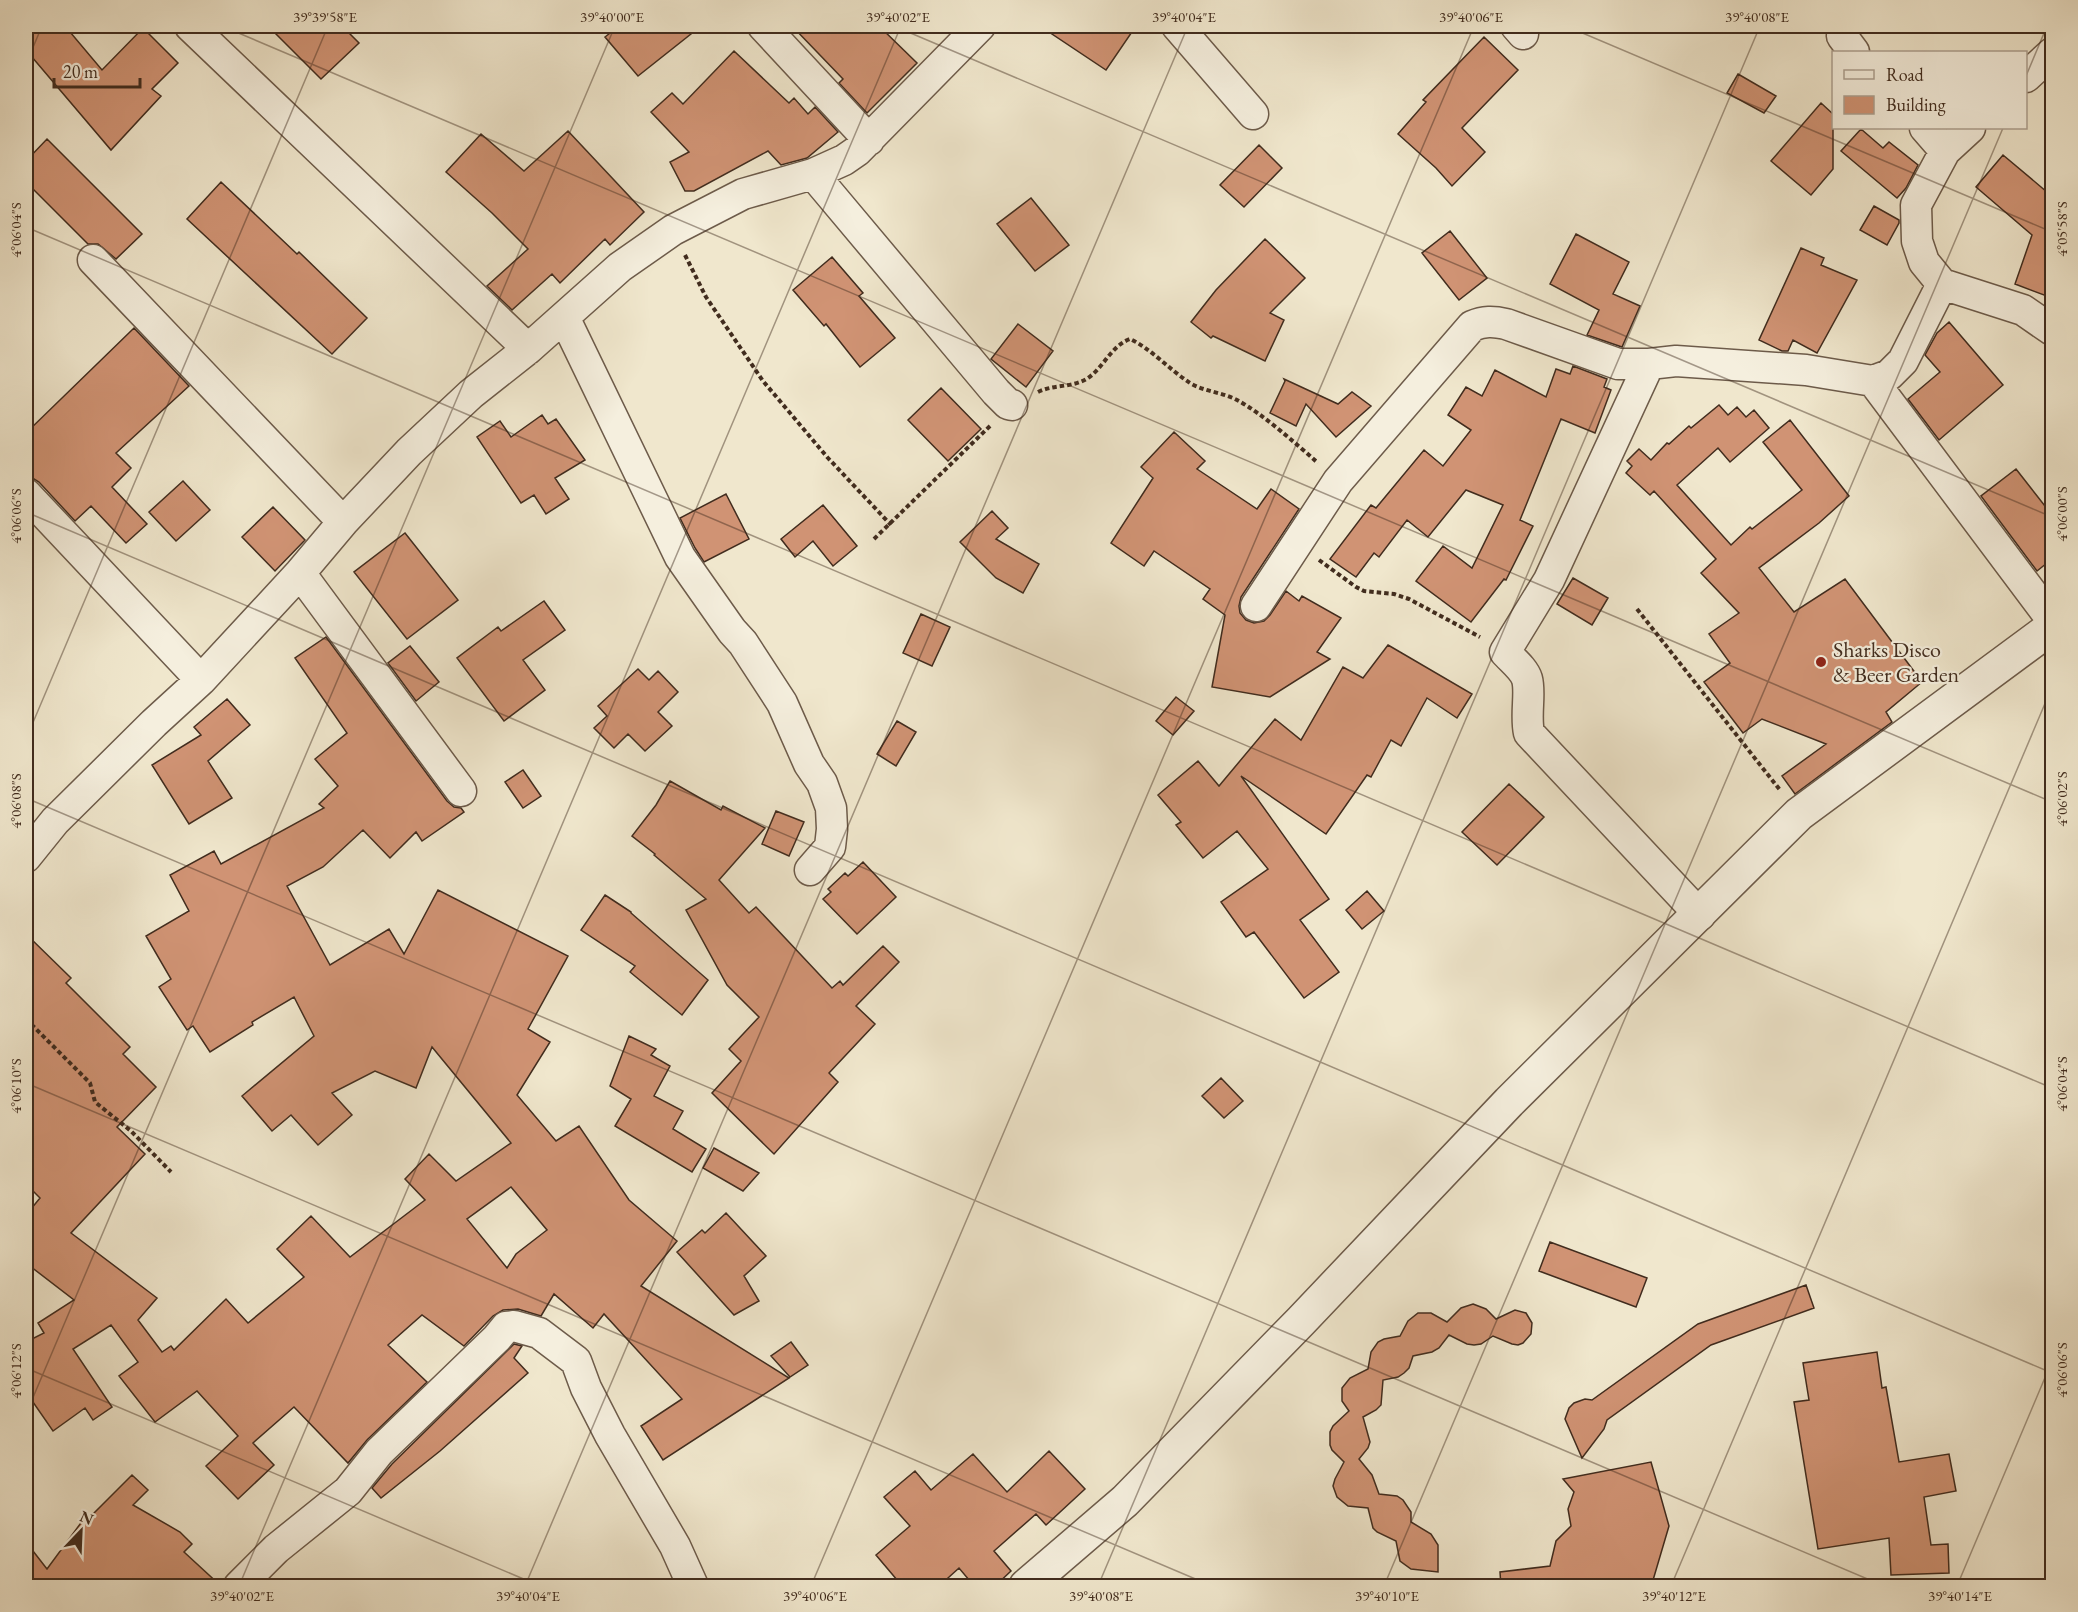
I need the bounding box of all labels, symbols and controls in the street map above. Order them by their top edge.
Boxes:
text: 39°39'58"E [293,7,358,26]
text: 39°40'00"E [580,7,645,26]
text: 39°40'02"E [866,7,931,26]
text: 39°40'04"E [1152,7,1217,26]
text: 39°40'06"E [1439,7,1504,26]
text: 39°40'08"E [1725,7,1790,26]
scale bar [54,51,140,89]
legend [1832,51,2027,129]
text: 20 m [63,60,98,83]
text: Road [1886,63,1925,86]
text: Building [1886,93,1946,116]
text: 4°05'58"S [2052,201,2071,257]
text: 4°06'04"S [6,202,25,258]
text: 4°06'00"S [2052,486,2071,542]
text: 4°06'06"S [6,488,25,544]
place label: Sharks Disco & Beer Garden [1833,635,1960,689]
marker: Sharks Disco & Beer Garden [1814,655,1828,669]
text: 4°06'02"S [2052,771,2071,827]
text: 4°06'08"S [6,773,25,829]
text: 4°06'04"S [2052,1056,2071,1112]
text: 4°06'10"S [6,1058,25,1114]
text: 4°06'06"S [2052,1342,2071,1398]
text: 4°06'12"S [6,1343,25,1399]
north arrow [51,1501,111,1561]
text: N [77,1505,97,1530]
text: 39°40'02"E [210,1586,275,1605]
text: 39°40'04"E [496,1586,561,1605]
text: 39°40'06"E [783,1586,848,1605]
text: 39°40'08"E [1069,1586,1134,1605]
text: 39°40'10"E [1355,1586,1420,1605]
text: 39°40'12"E [1642,1586,1707,1605]
text: 39°40'14"E [1928,1586,1993,1605]

